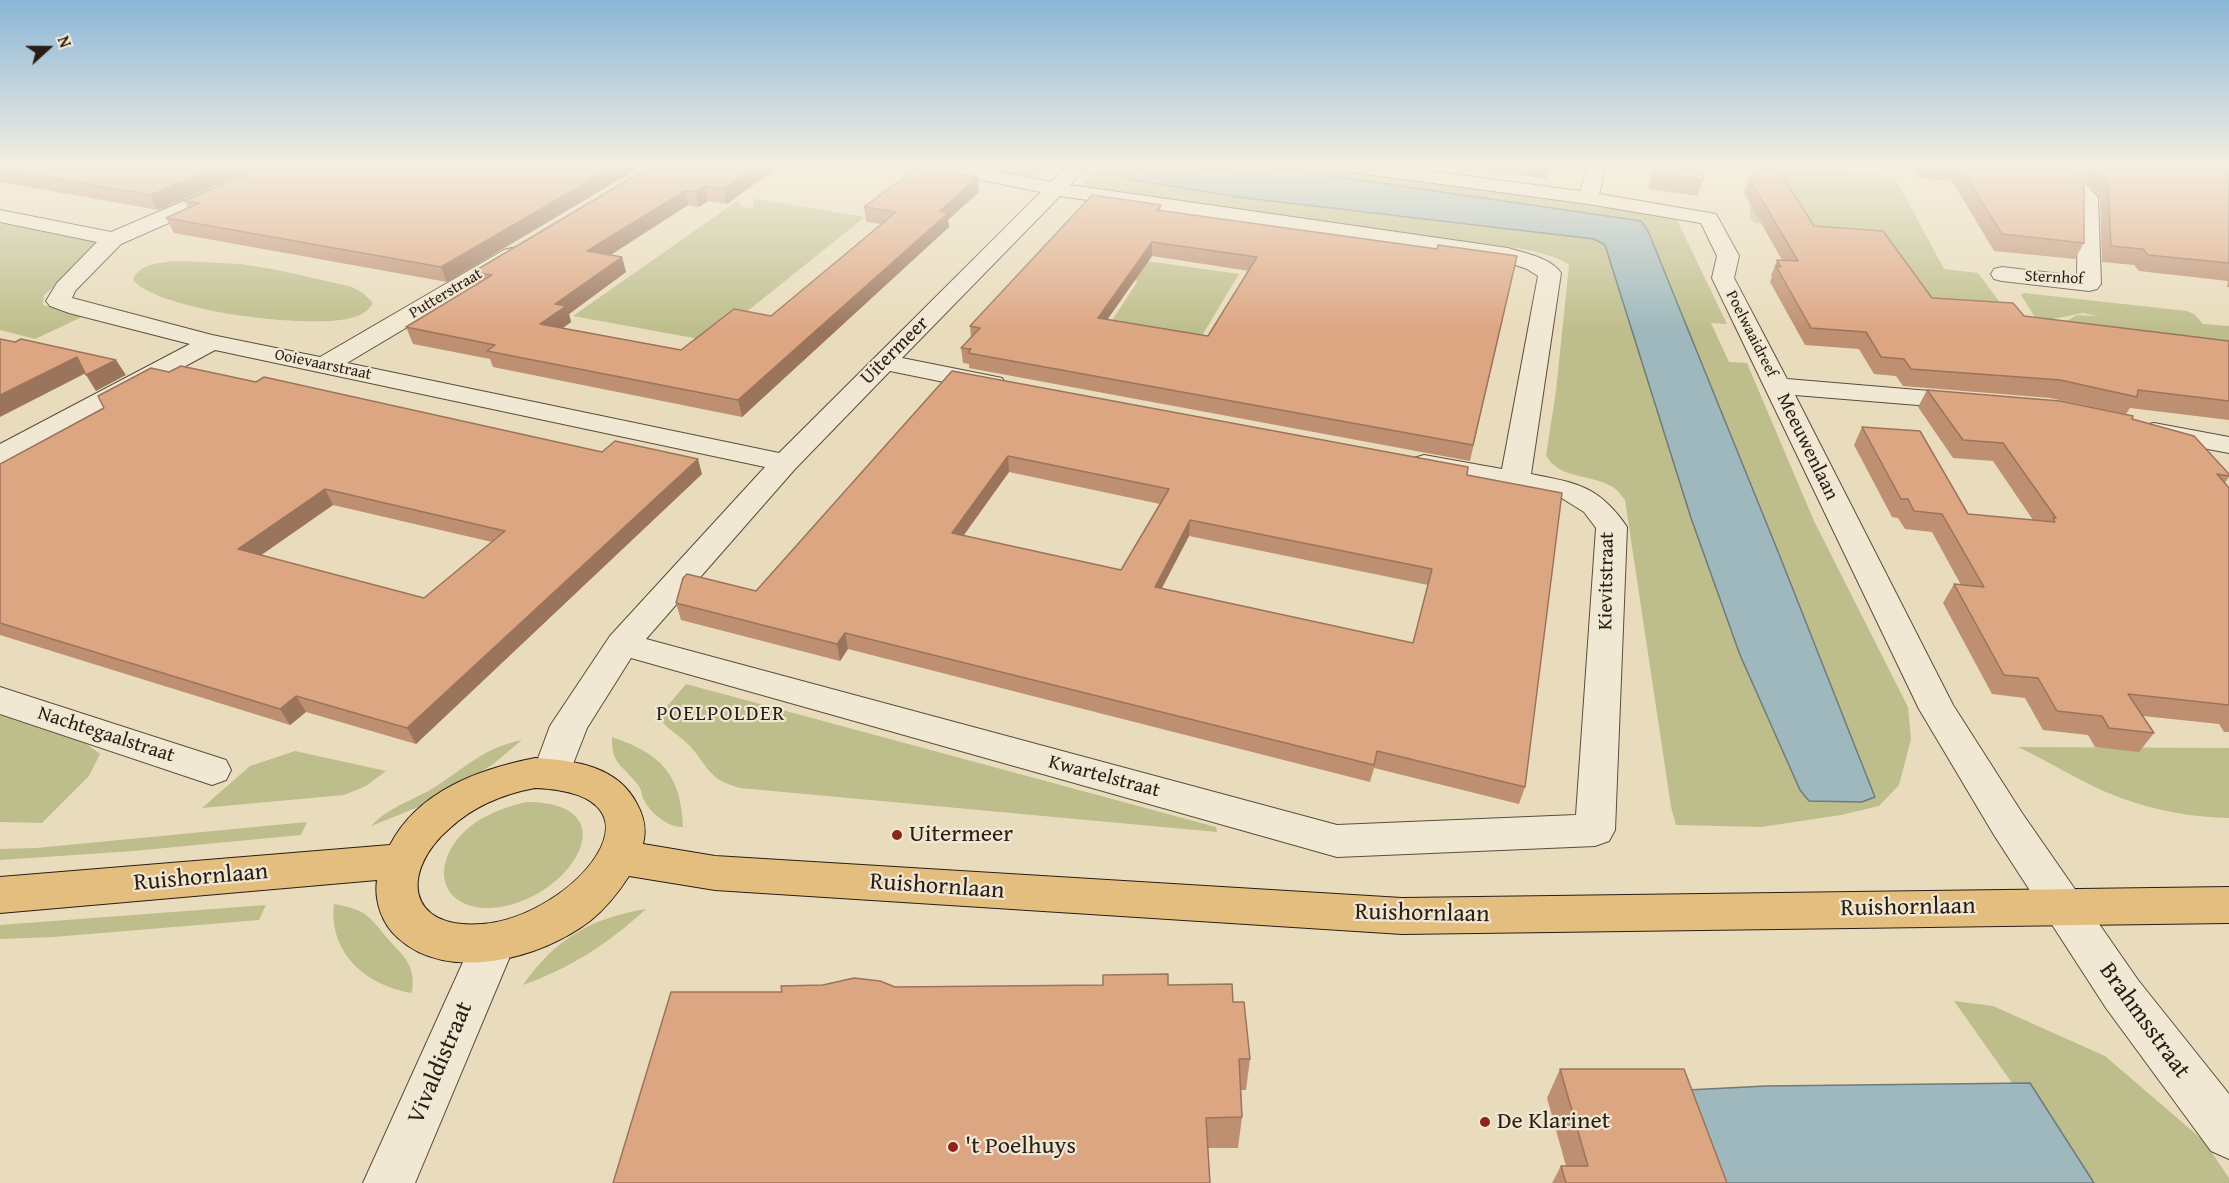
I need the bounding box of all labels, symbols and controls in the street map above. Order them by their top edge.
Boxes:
north arrow [18,18,78,78]
text: N [52,32,78,51]
street label: Putterstraat [406,265,486,323]
street label: Sternhof [2024,267,2084,289]
street label: Poelwaaidreef [1721,288,1781,380]
street label: Uitermeer [856,312,934,390]
street label: Ooievaarstraat [273,345,373,385]
street label: Meeuwenlaan [1771,390,1843,504]
street label: Kievitstraat [1594,532,1620,630]
street label: Nachtegaalstraat [35,702,177,768]
district label: POELPOLDER [656,702,786,728]
street label: Kwartelstraat [1046,751,1162,803]
place label: Uitermeer [909,821,1013,849]
marker: Uitermeer [890,828,904,842]
street label: Ruishornlaan [132,858,270,898]
street label: Ruishornlaan [869,868,1005,906]
street label: Ruishornlaan [1840,892,1976,924]
street label: Ruishornlaan [1354,898,1490,930]
street label: Brahmsstraat [2092,958,2196,1084]
street label: Vivaldistraat [402,997,480,1129]
place label: De Klarinet [1497,1108,1610,1136]
marker: De Klarinet [1478,1115,1492,1129]
place label: 't Poelhuys [965,1133,1076,1161]
marker: 't Poelhuys [946,1140,960,1154]

